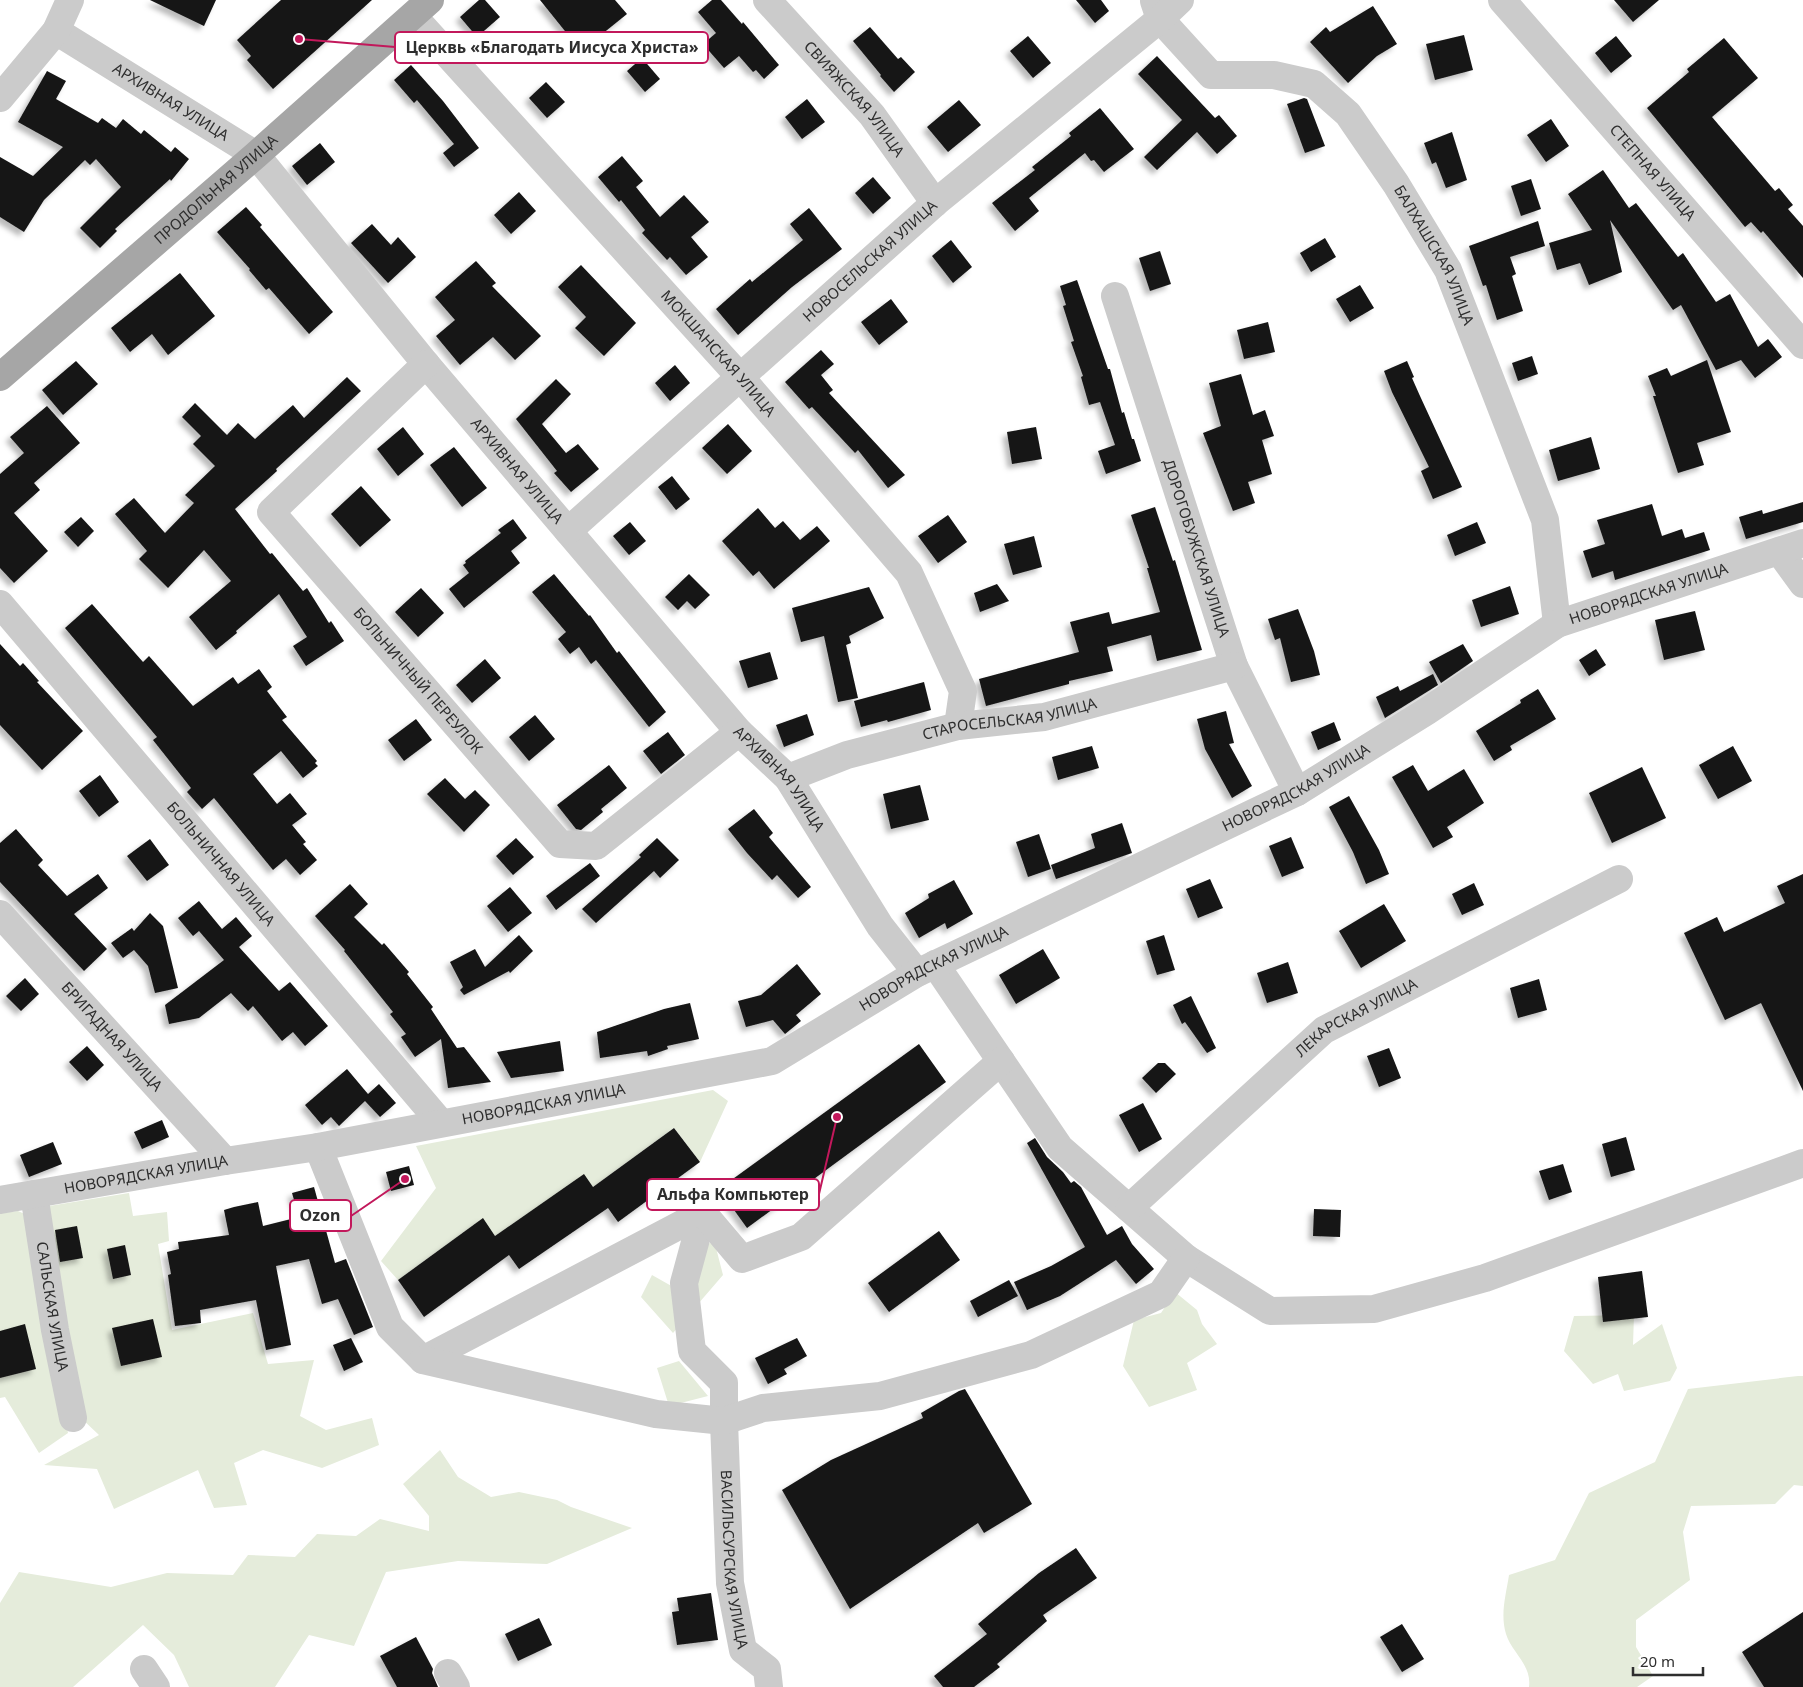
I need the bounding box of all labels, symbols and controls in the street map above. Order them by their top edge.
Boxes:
callout: Церквь «Благодать Иисуса Христа» [395,32,708,63]
text: Церквь «Благодать Иисуса Христа» [405,36,699,58]
street label: СВИЯЖСКАЯ УЛИЦА [800,36,910,161]
street label: АРХИВНАЯ УЛИЦА [110,58,233,145]
street label: СТЕПНАЯ УЛИЦА [1606,119,1701,225]
street label: ПРОДОЛЬНАЯ УЛИЦА [149,129,282,248]
street label: БАЛХАШСКАЯ УЛИЦА [1390,181,1480,328]
street label: НОВОСЕЛЬСКАЯ УЛИЦА [798,195,941,326]
street label: МОКШАНСКАЯ УЛИЦА [657,285,781,421]
street label: АРХИВНАЯ УЛИЦА [467,413,569,528]
street label: ДОРОГОБУЖСКАЯ УЛИЦА [1159,456,1235,640]
street label: НОВОРЯДСКАЯ УЛИЦА [1566,557,1731,628]
street label: БОЛЬНИЧНЫЙ ПЕРЕУЛОК [349,603,488,758]
street label: СТАРОСЕЛЬСКАЯ УЛИЦА [920,692,1099,744]
street label: АРХИВНАЯ УЛИЦА [730,721,830,835]
street label: НОВОРЯДСКАЯ УЛИЦА [1218,738,1373,835]
street label: БОЛЬНИЧНАЯ УЛИЦА [163,797,280,930]
street label: НОВОРЯДСКАЯ УЛИЦА [855,920,1011,1015]
street label: ЛЕКАРСКАЯ УЛИЦА [1290,973,1421,1061]
street label: БРИГАДНАЯ УЛИЦА [58,977,168,1095]
street label: НОВОРЯДСКАЯ УЛИЦА [460,1078,627,1129]
street label: НОВОРЯДСКАЯ УЛИЦА [62,1150,229,1198]
callout: Альфа Компьютер [647,1179,819,1210]
text: Альфа Компьютер [657,1183,809,1205]
callout: Ozon [290,1200,351,1231]
text: Ozon [300,1204,340,1226]
street label: САЛЬСКАЯ УЛИЦА [32,1240,74,1373]
street label: ВАСИЛЬСУРСКАЯ УЛИЦА [717,1470,754,1651]
scale bar [1633,1644,1703,1676]
text: 20 m [1640,1651,1675,1671]

